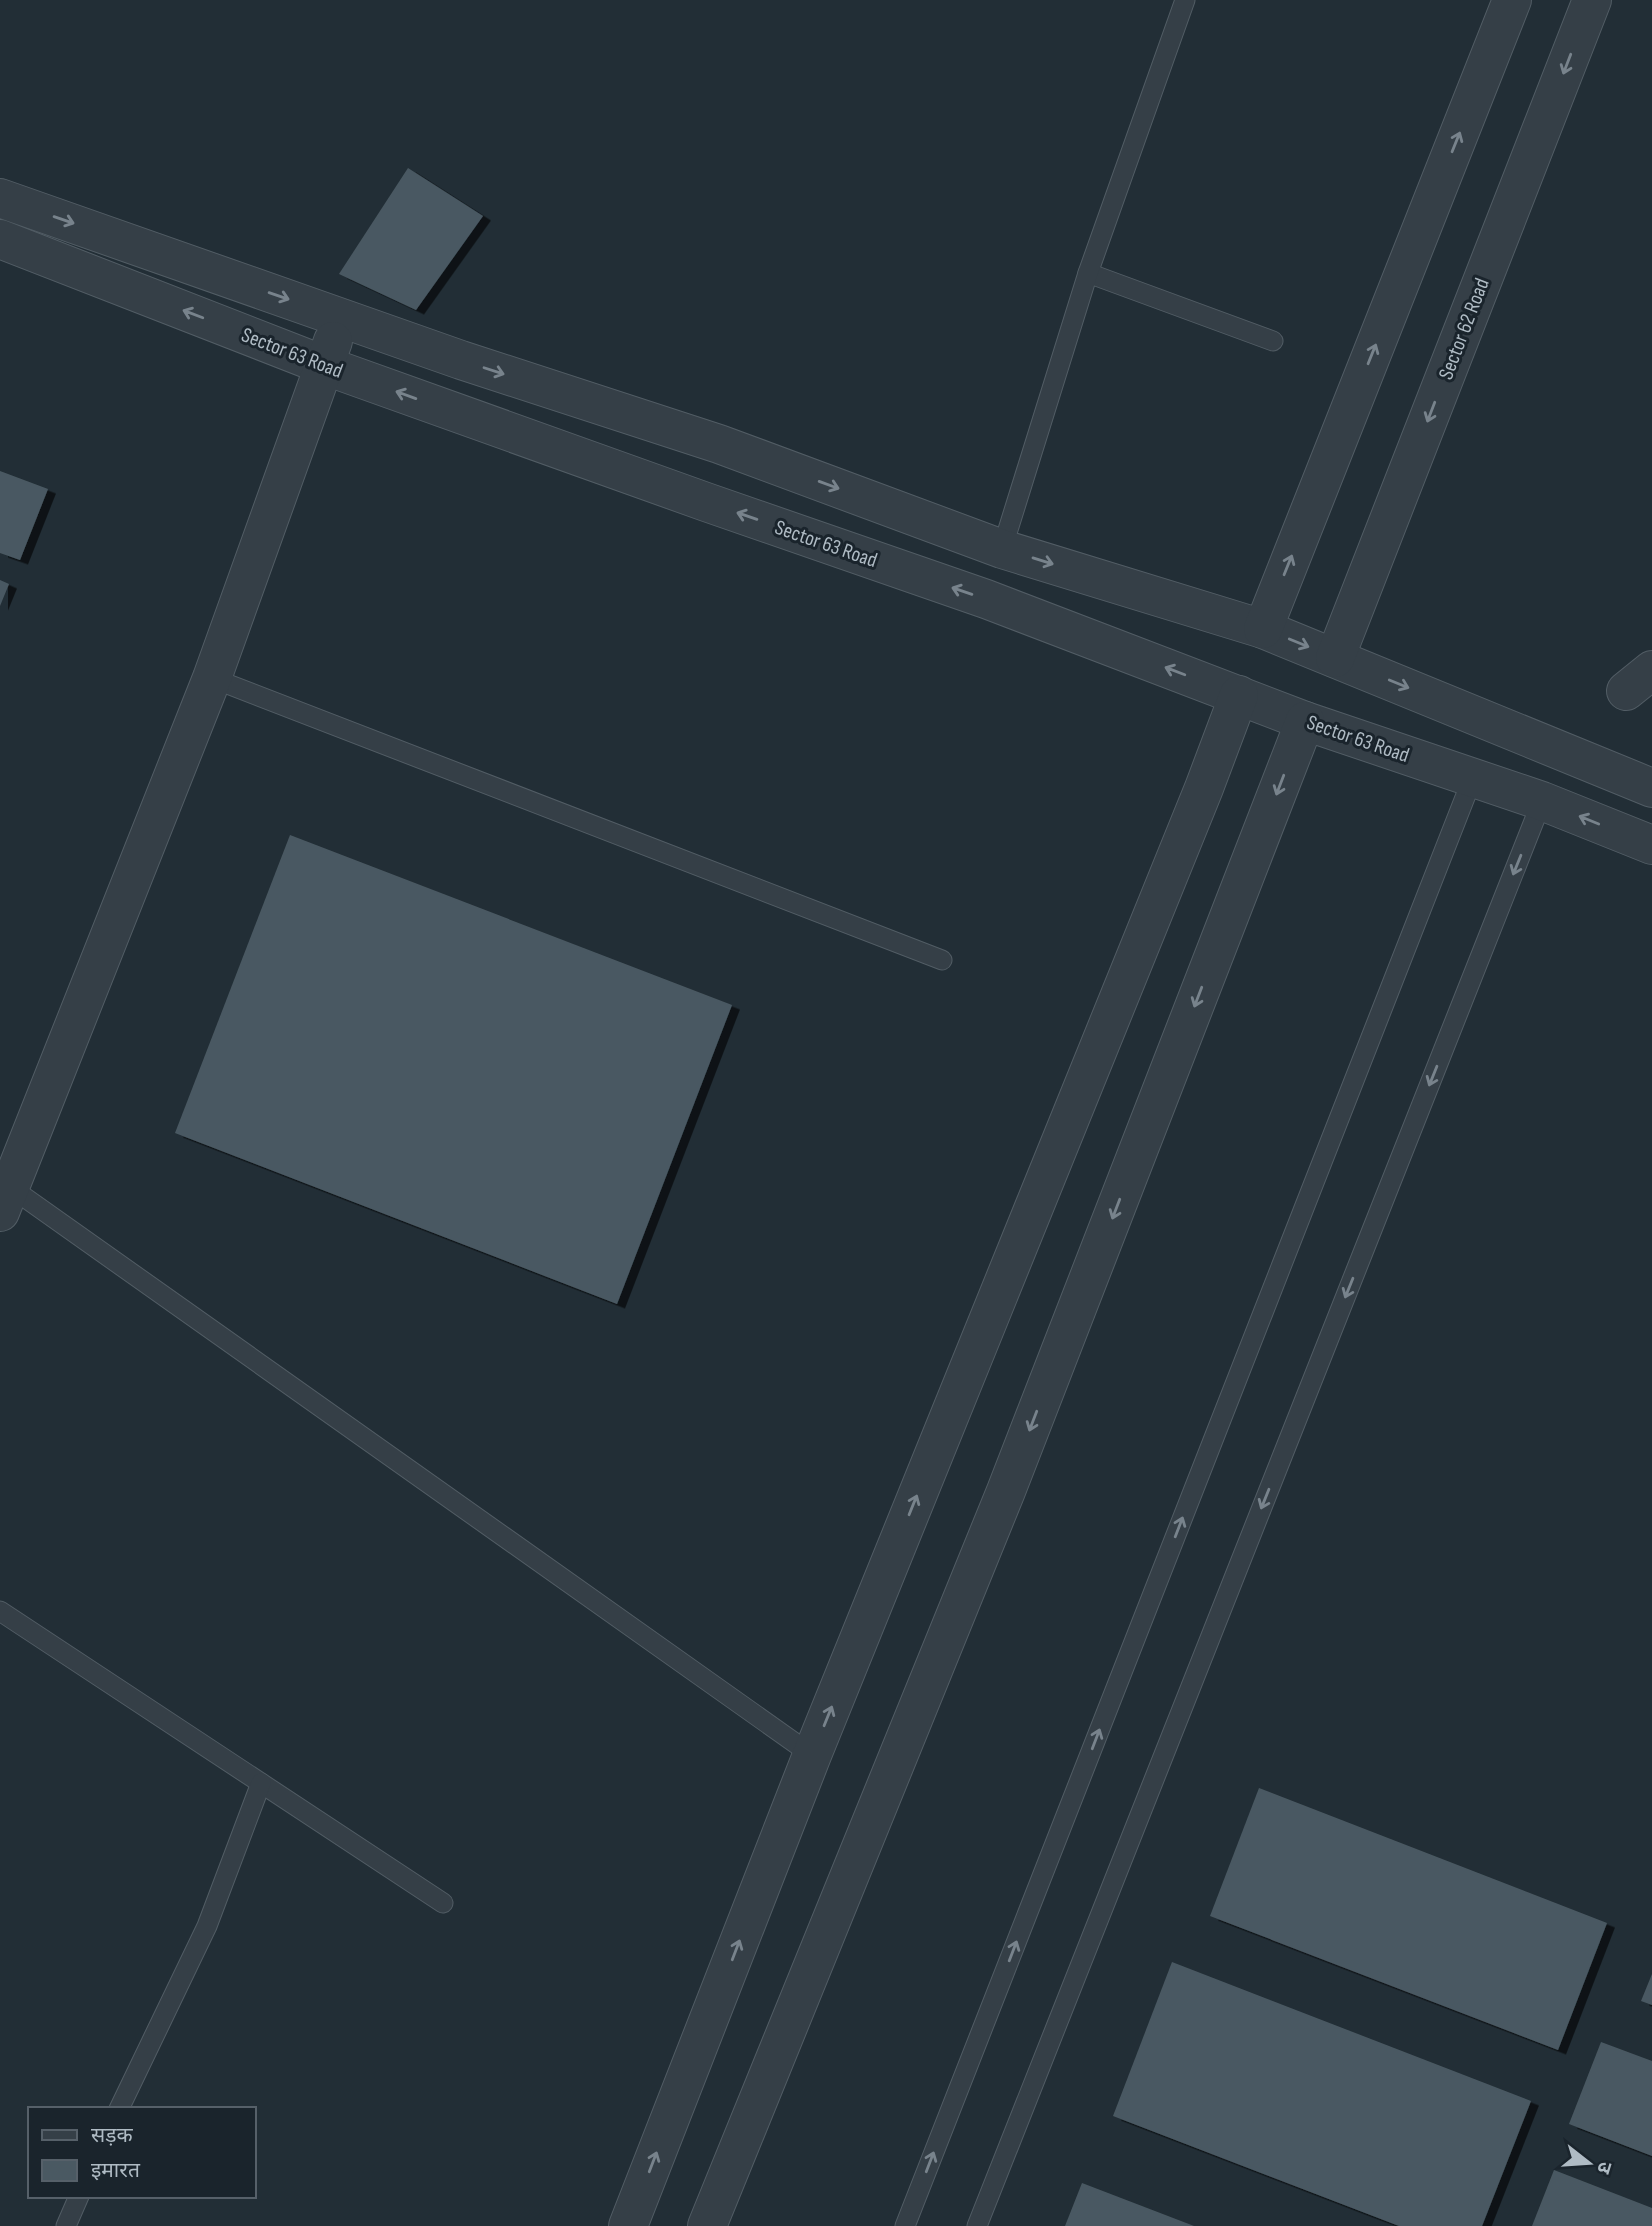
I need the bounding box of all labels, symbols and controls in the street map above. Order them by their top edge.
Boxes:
one-way arrow [1560,52,1573,74]
one-way arrow [1450,132,1463,153]
one-way arrow [53,215,75,227]
street label: Sector 62 Road [1433,275,1495,383]
one-way arrow [268,290,290,303]
one-way arrow [182,307,204,320]
street label: Sector 63 Road [238,322,346,384]
one-way arrow [1367,343,1380,365]
one-way arrow [482,366,504,378]
one-way arrow [395,387,417,400]
one-way arrow [1424,401,1437,423]
one-way arrow [817,480,839,492]
one-way arrow [737,509,759,521]
street label: Sector 63 Road [772,515,880,573]
one-way arrow [1283,555,1296,576]
one-way arrow [1032,556,1054,569]
one-way arrow [951,584,973,597]
one-way arrow [1288,638,1310,651]
one-way arrow [1165,663,1187,676]
one-way arrow [1387,678,1409,691]
street label: Sector 63 Road [1304,710,1412,768]
one-way arrow [1273,773,1286,795]
one-way arrow [1578,812,1600,825]
one-way arrow [1509,853,1522,875]
one-way arrow [1191,985,1203,1007]
one-way arrow [1426,1065,1439,1086]
one-way arrow [1108,1198,1121,1219]
one-way arrow [1342,1276,1355,1298]
one-way arrow [1026,1410,1039,1431]
one-way arrow [1258,1488,1271,1509]
one-way arrow [908,1495,921,1516]
one-way arrow [1174,1517,1187,1539]
one-way arrow [822,1705,835,1727]
one-way arrow [1091,1728,1104,1750]
one-way arrow [730,1940,743,1962]
one-way arrow [1008,1940,1021,1962]
legend [28,2107,256,2198]
text: सड़क [91,2123,133,2148]
north arrow [1554,2128,1624,2198]
one-way arrow [648,2152,661,2174]
one-way arrow [924,2152,937,2174]
text: इमारत [91,2158,141,2183]
text: उ [1591,2159,1616,2177]

